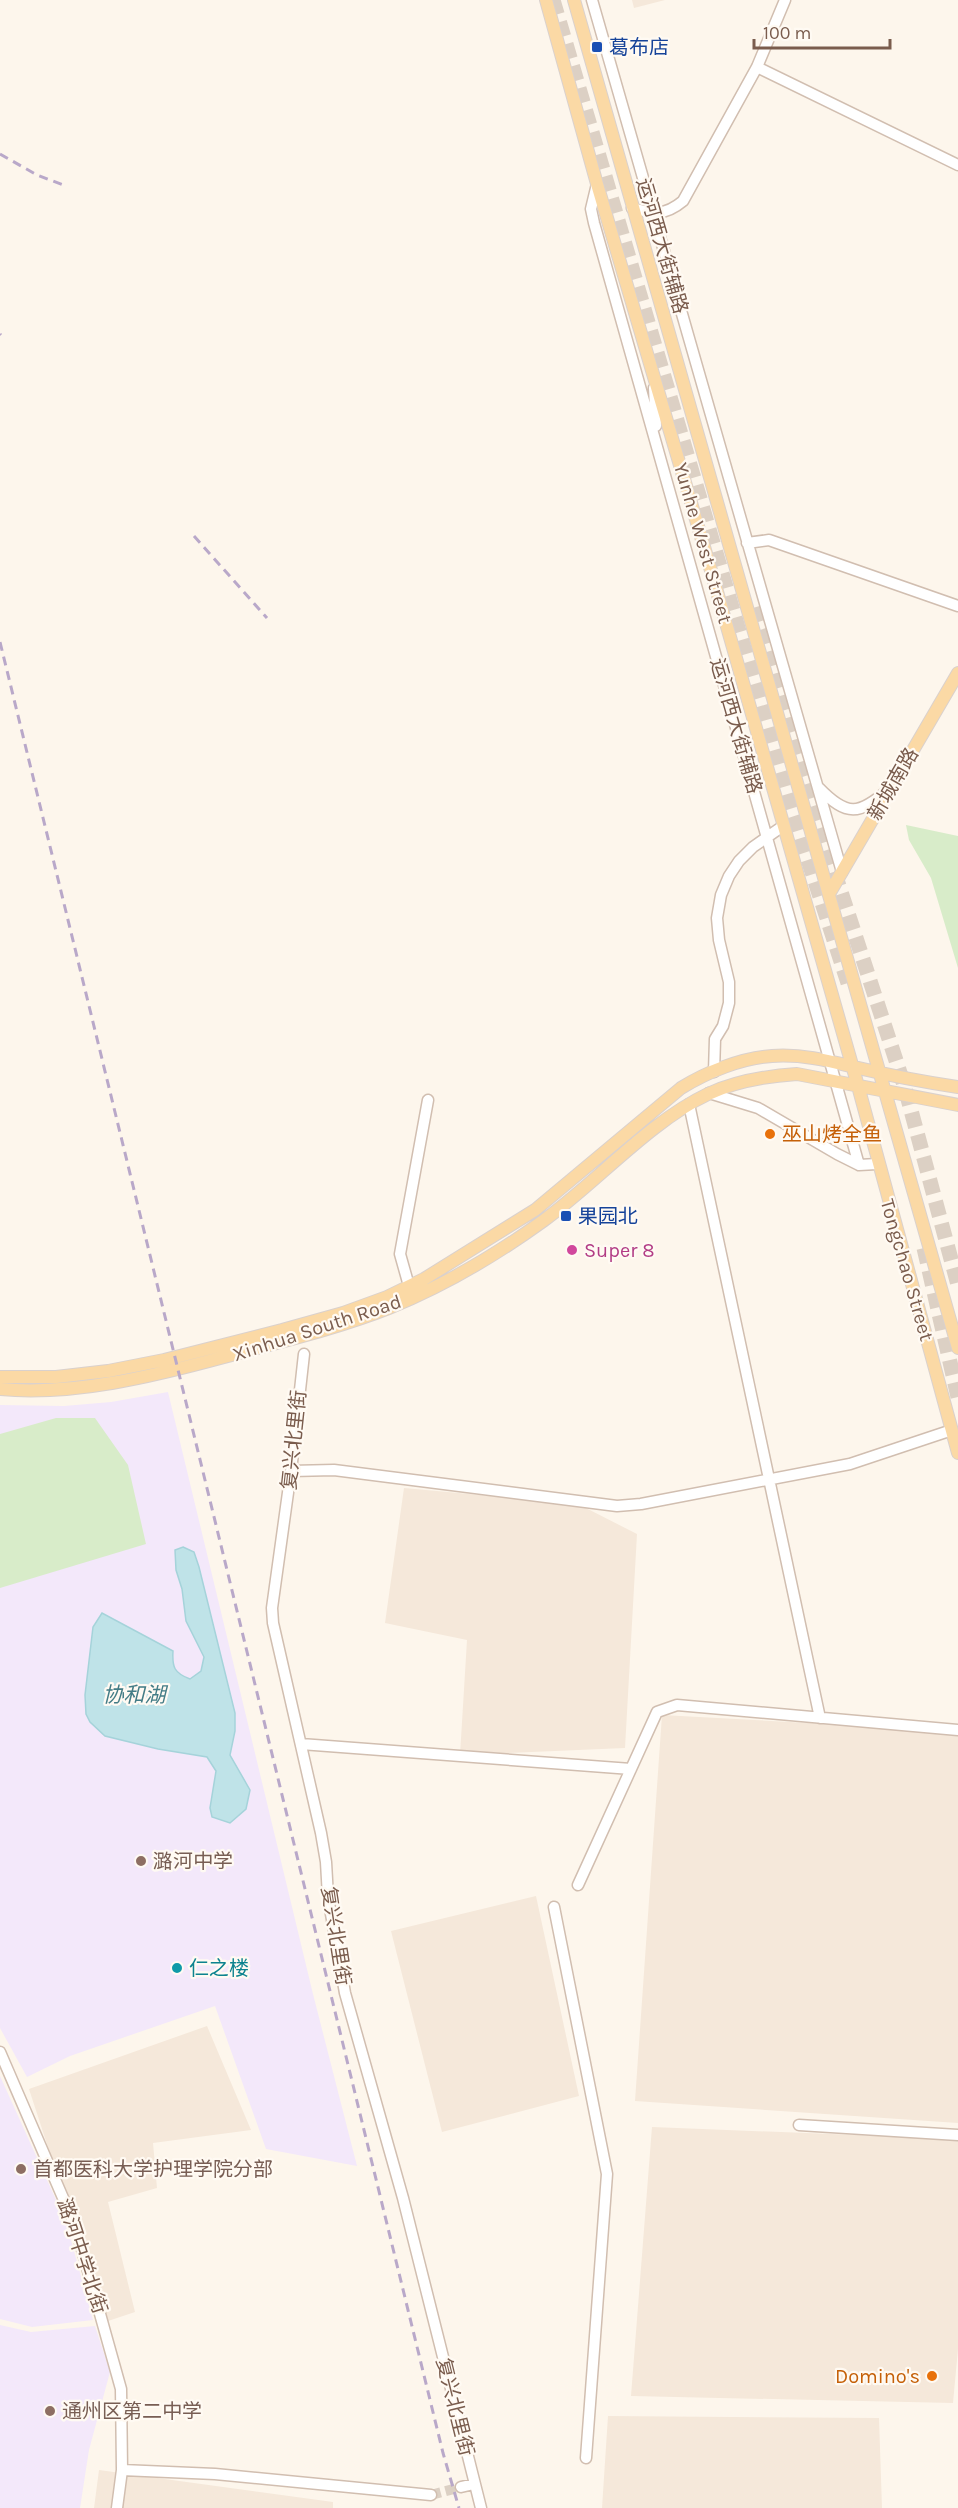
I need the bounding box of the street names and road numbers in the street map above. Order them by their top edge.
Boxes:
street label: 运河西大街辅路 [632,176,692,316]
street label: Yunhe West Street [669,460,737,626]
street label: 运河西大街辅路 [706,656,766,796]
street label: 新城南路 [863,744,923,824]
street label: Tongchao Street [876,1196,938,1344]
street label: Xinhua South Road [230,1290,404,1366]
street label: 复兴北里街 [277,1389,311,1491]
street label: 复兴北里街 [317,1885,355,1987]
street label: 潞河中学北街 [53,2195,111,2317]
street label: 复兴北里街 [432,2356,478,2458]

